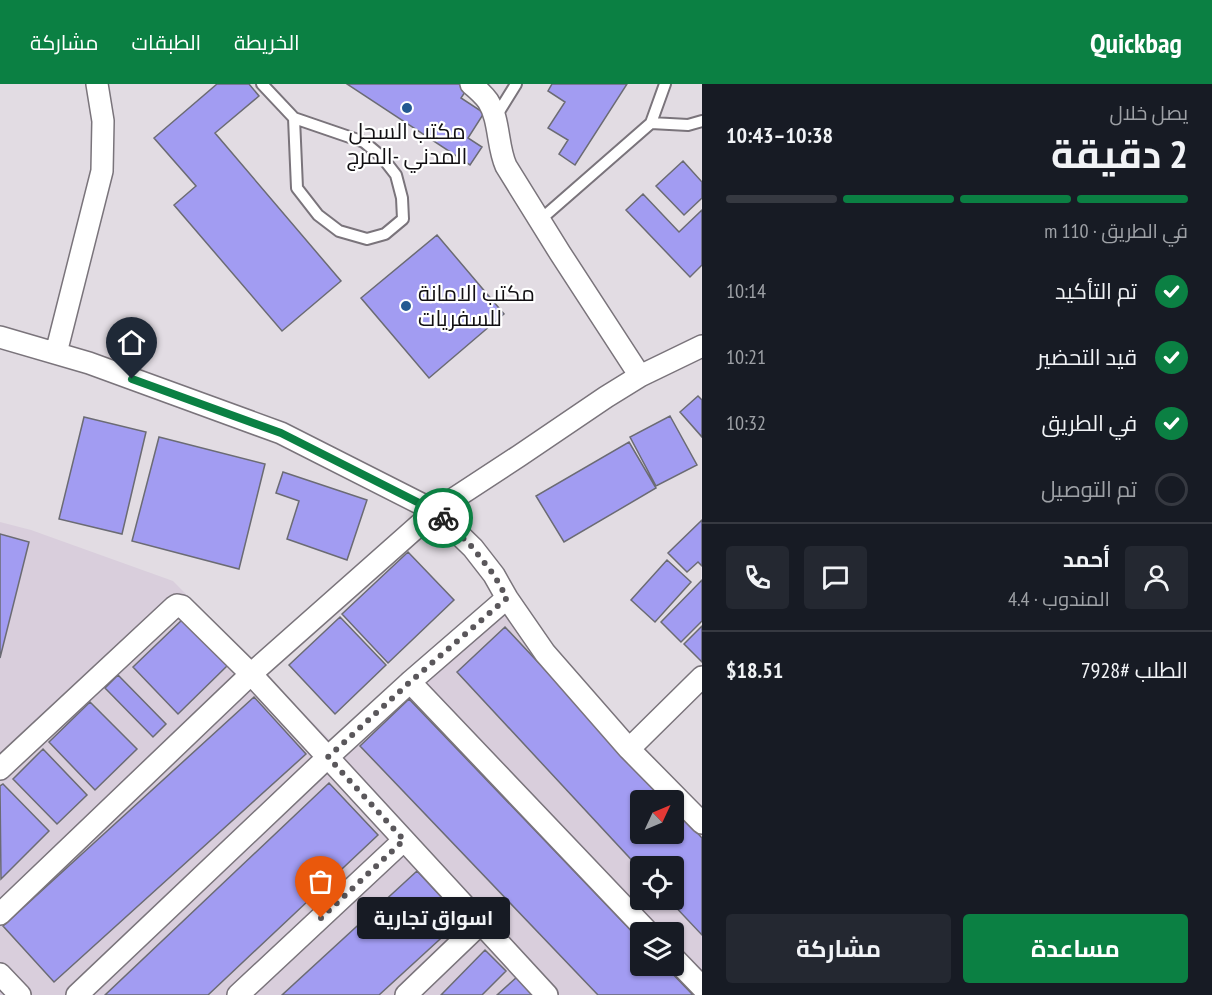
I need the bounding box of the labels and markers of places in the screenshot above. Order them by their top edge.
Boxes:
marker: مكتب السجل المدني -المرج [400,101,414,115]
place label: مكتب السجل المدني -المرج [347,117,467,173]
place label: مكتب الامانة للسفريات [418,279,535,332]
marker: مكتب الامانة للسفريات [399,299,413,313]
pin [106,317,157,379]
pin [295,856,346,918]
callout: اسواق تجارية [357,897,510,939]

